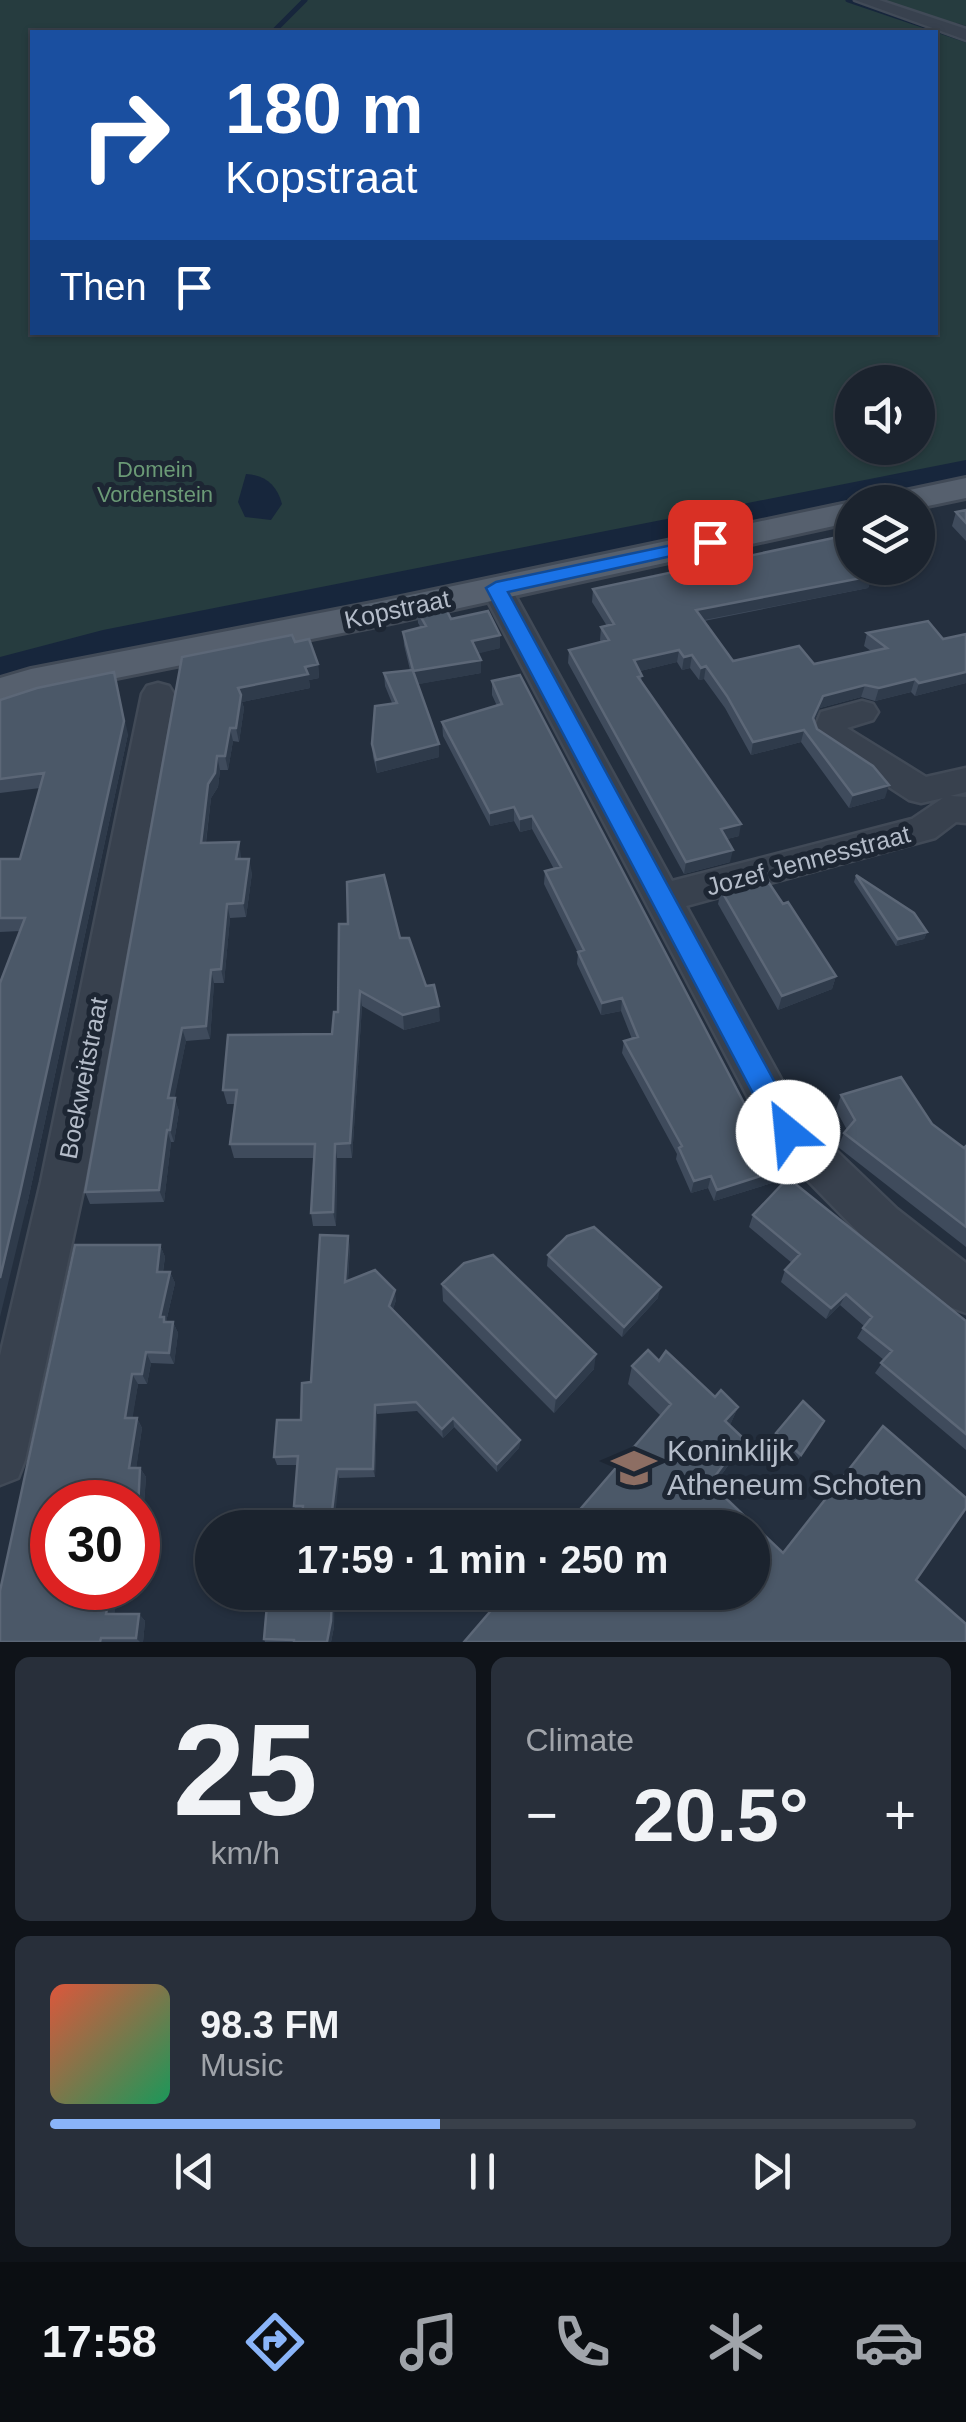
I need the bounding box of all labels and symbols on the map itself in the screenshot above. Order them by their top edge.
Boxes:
park label: Domein Vordenstein [97,457,213,507]
pin [668,500,753,585]
street label: Kopstraat [342,584,452,634]
street label: Jozef Jennesstraat [703,819,913,901]
street label: Boekweitstraat [54,995,112,1161]
position arrow [736,1080,840,1184]
place label: Koninklijk Atheneum Schoten [667,1434,922,1501]
school or university icon: Koninklijk Atheneum Schoten [610,1444,658,1492]
speed limit sign: 30 [30,1480,160,1610]

